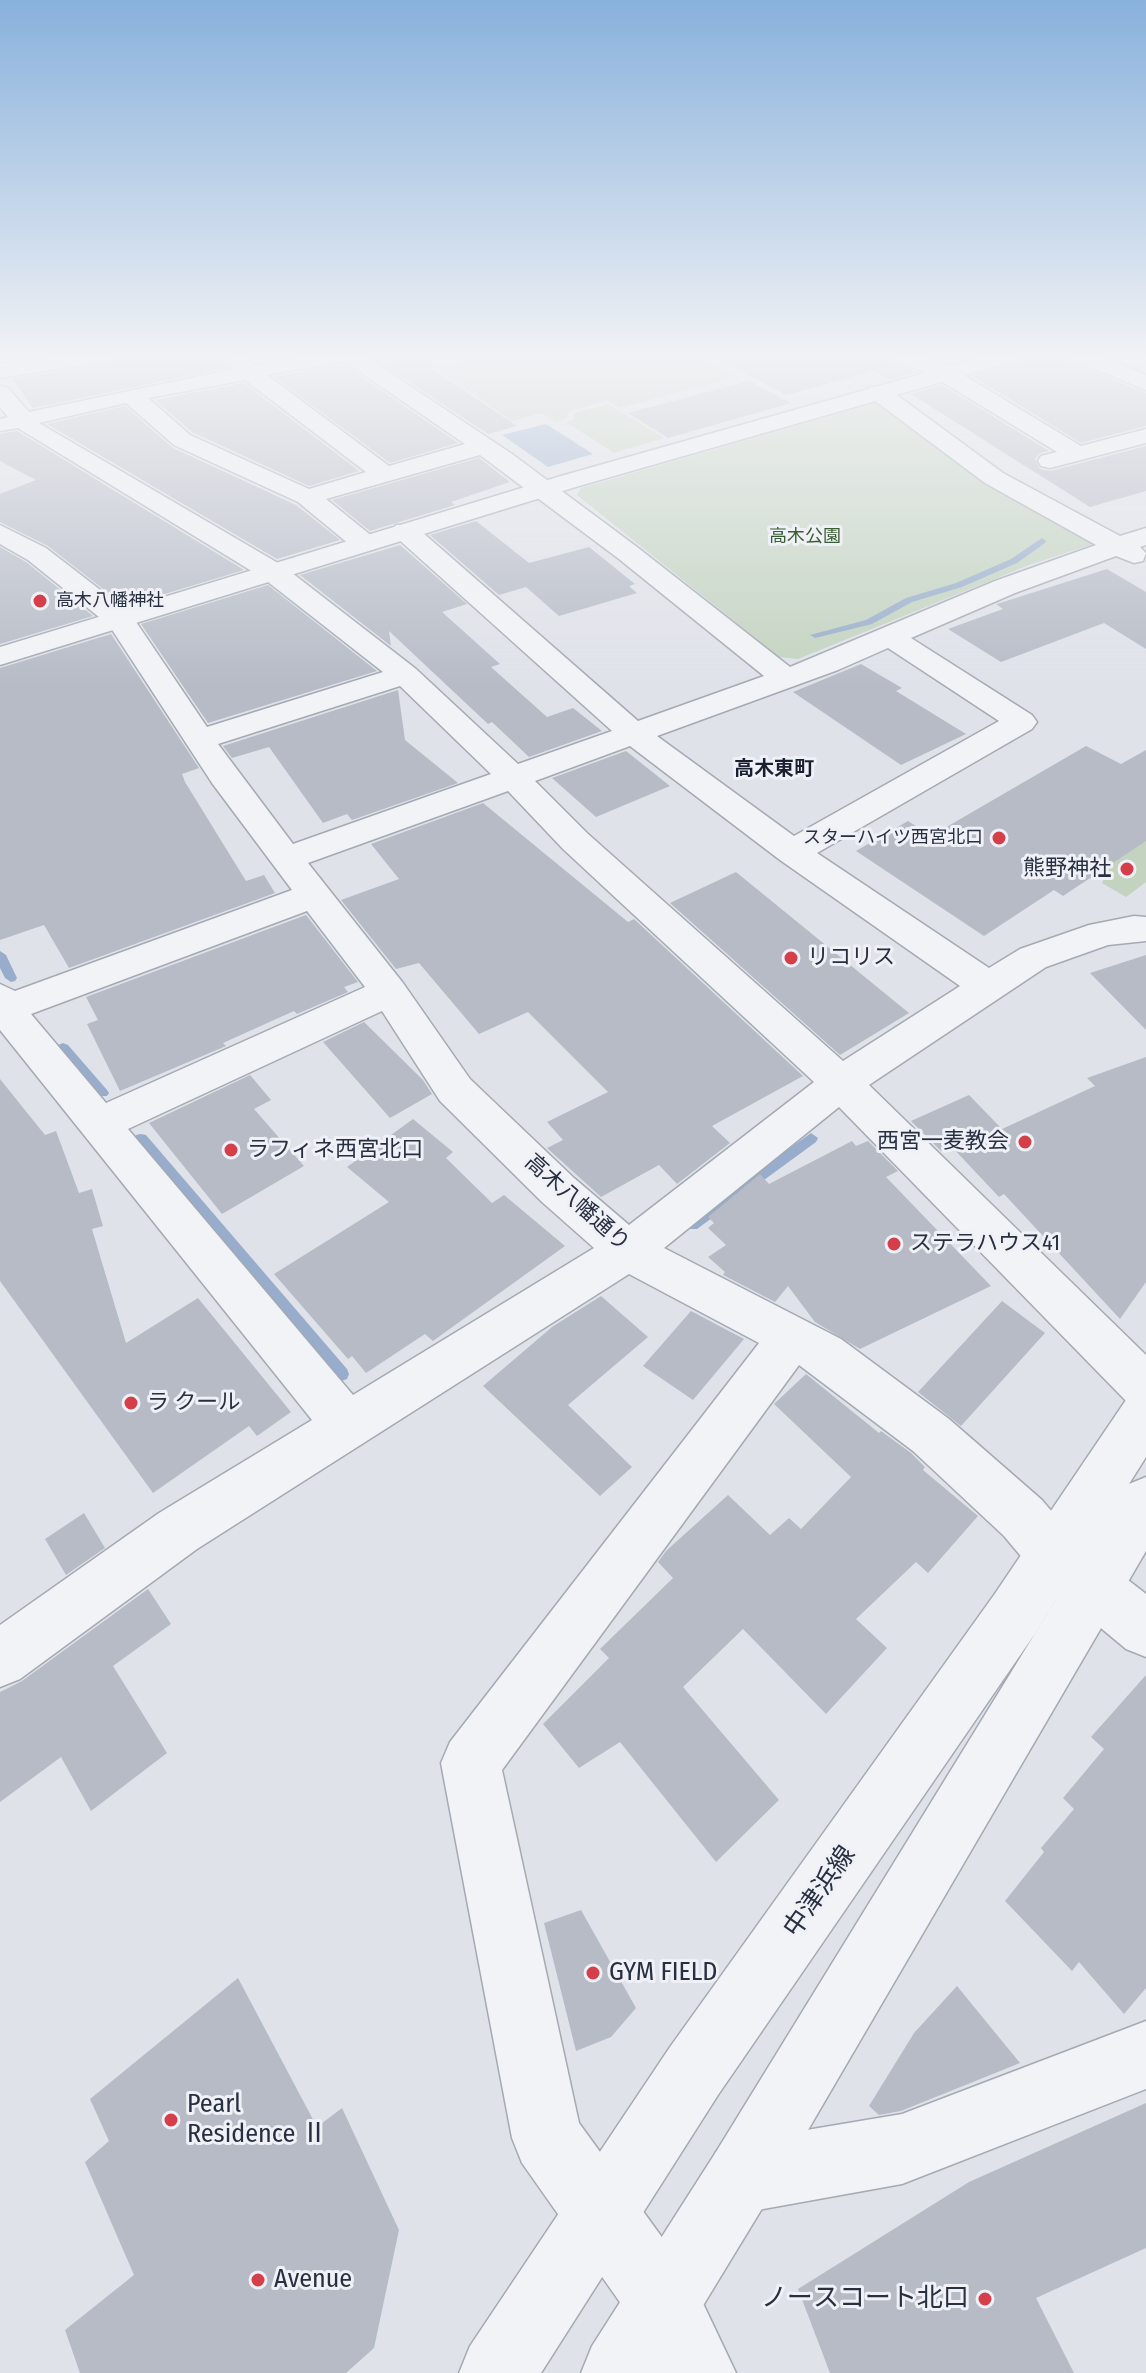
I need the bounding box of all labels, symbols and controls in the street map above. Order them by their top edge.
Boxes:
park label: 高木公園 [769,526,841,548]
place label: 高木八幡神社 [56,590,164,612]
marker: 高木八幡神社 [31,592,49,610]
district label: 高木東町 [734,757,814,781]
place label: スターハイツ西宮北口 [803,827,983,849]
marker: スターハイツ西宮北口 [990,829,1008,847]
place label: 熊野神社 [1023,856,1111,882]
marker: 熊野神社 [1118,860,1136,878]
place label: リコリス [807,945,895,971]
marker: リコリス [782,949,800,967]
place label: 西宮一麦教会 [877,1129,1009,1155]
marker: 西宮一麦教会 [1016,1133,1034,1151]
place label: ラフィネ西宮北口 [247,1137,423,1163]
marker: ラフィネ西宮北口 [222,1141,240,1159]
street label: 高木八幡通り [519,1149,635,1257]
place label: ステラハウス41 [910,1231,1060,1257]
marker: ステラハウス41 [885,1235,903,1253]
place label: ラ クール [147,1390,240,1416]
marker: ラ クール [122,1394,140,1412]
street label: 中津浜線 [777,1840,863,1944]
place label: GYM FIELD [609,1957,717,1989]
marker: GYM FIELD [584,1964,602,1982]
place label: Pearl Residence Ⅱ [187,2089,327,2150]
marker: Pearl Residence Ⅱ [162,2111,180,2129]
place label: Avenue [274,2264,352,2296]
marker: Avenue [249,2271,267,2289]
place label: ノースコート北口 [761,2283,969,2315]
marker: ノースコート北口 [976,2290,994,2308]

